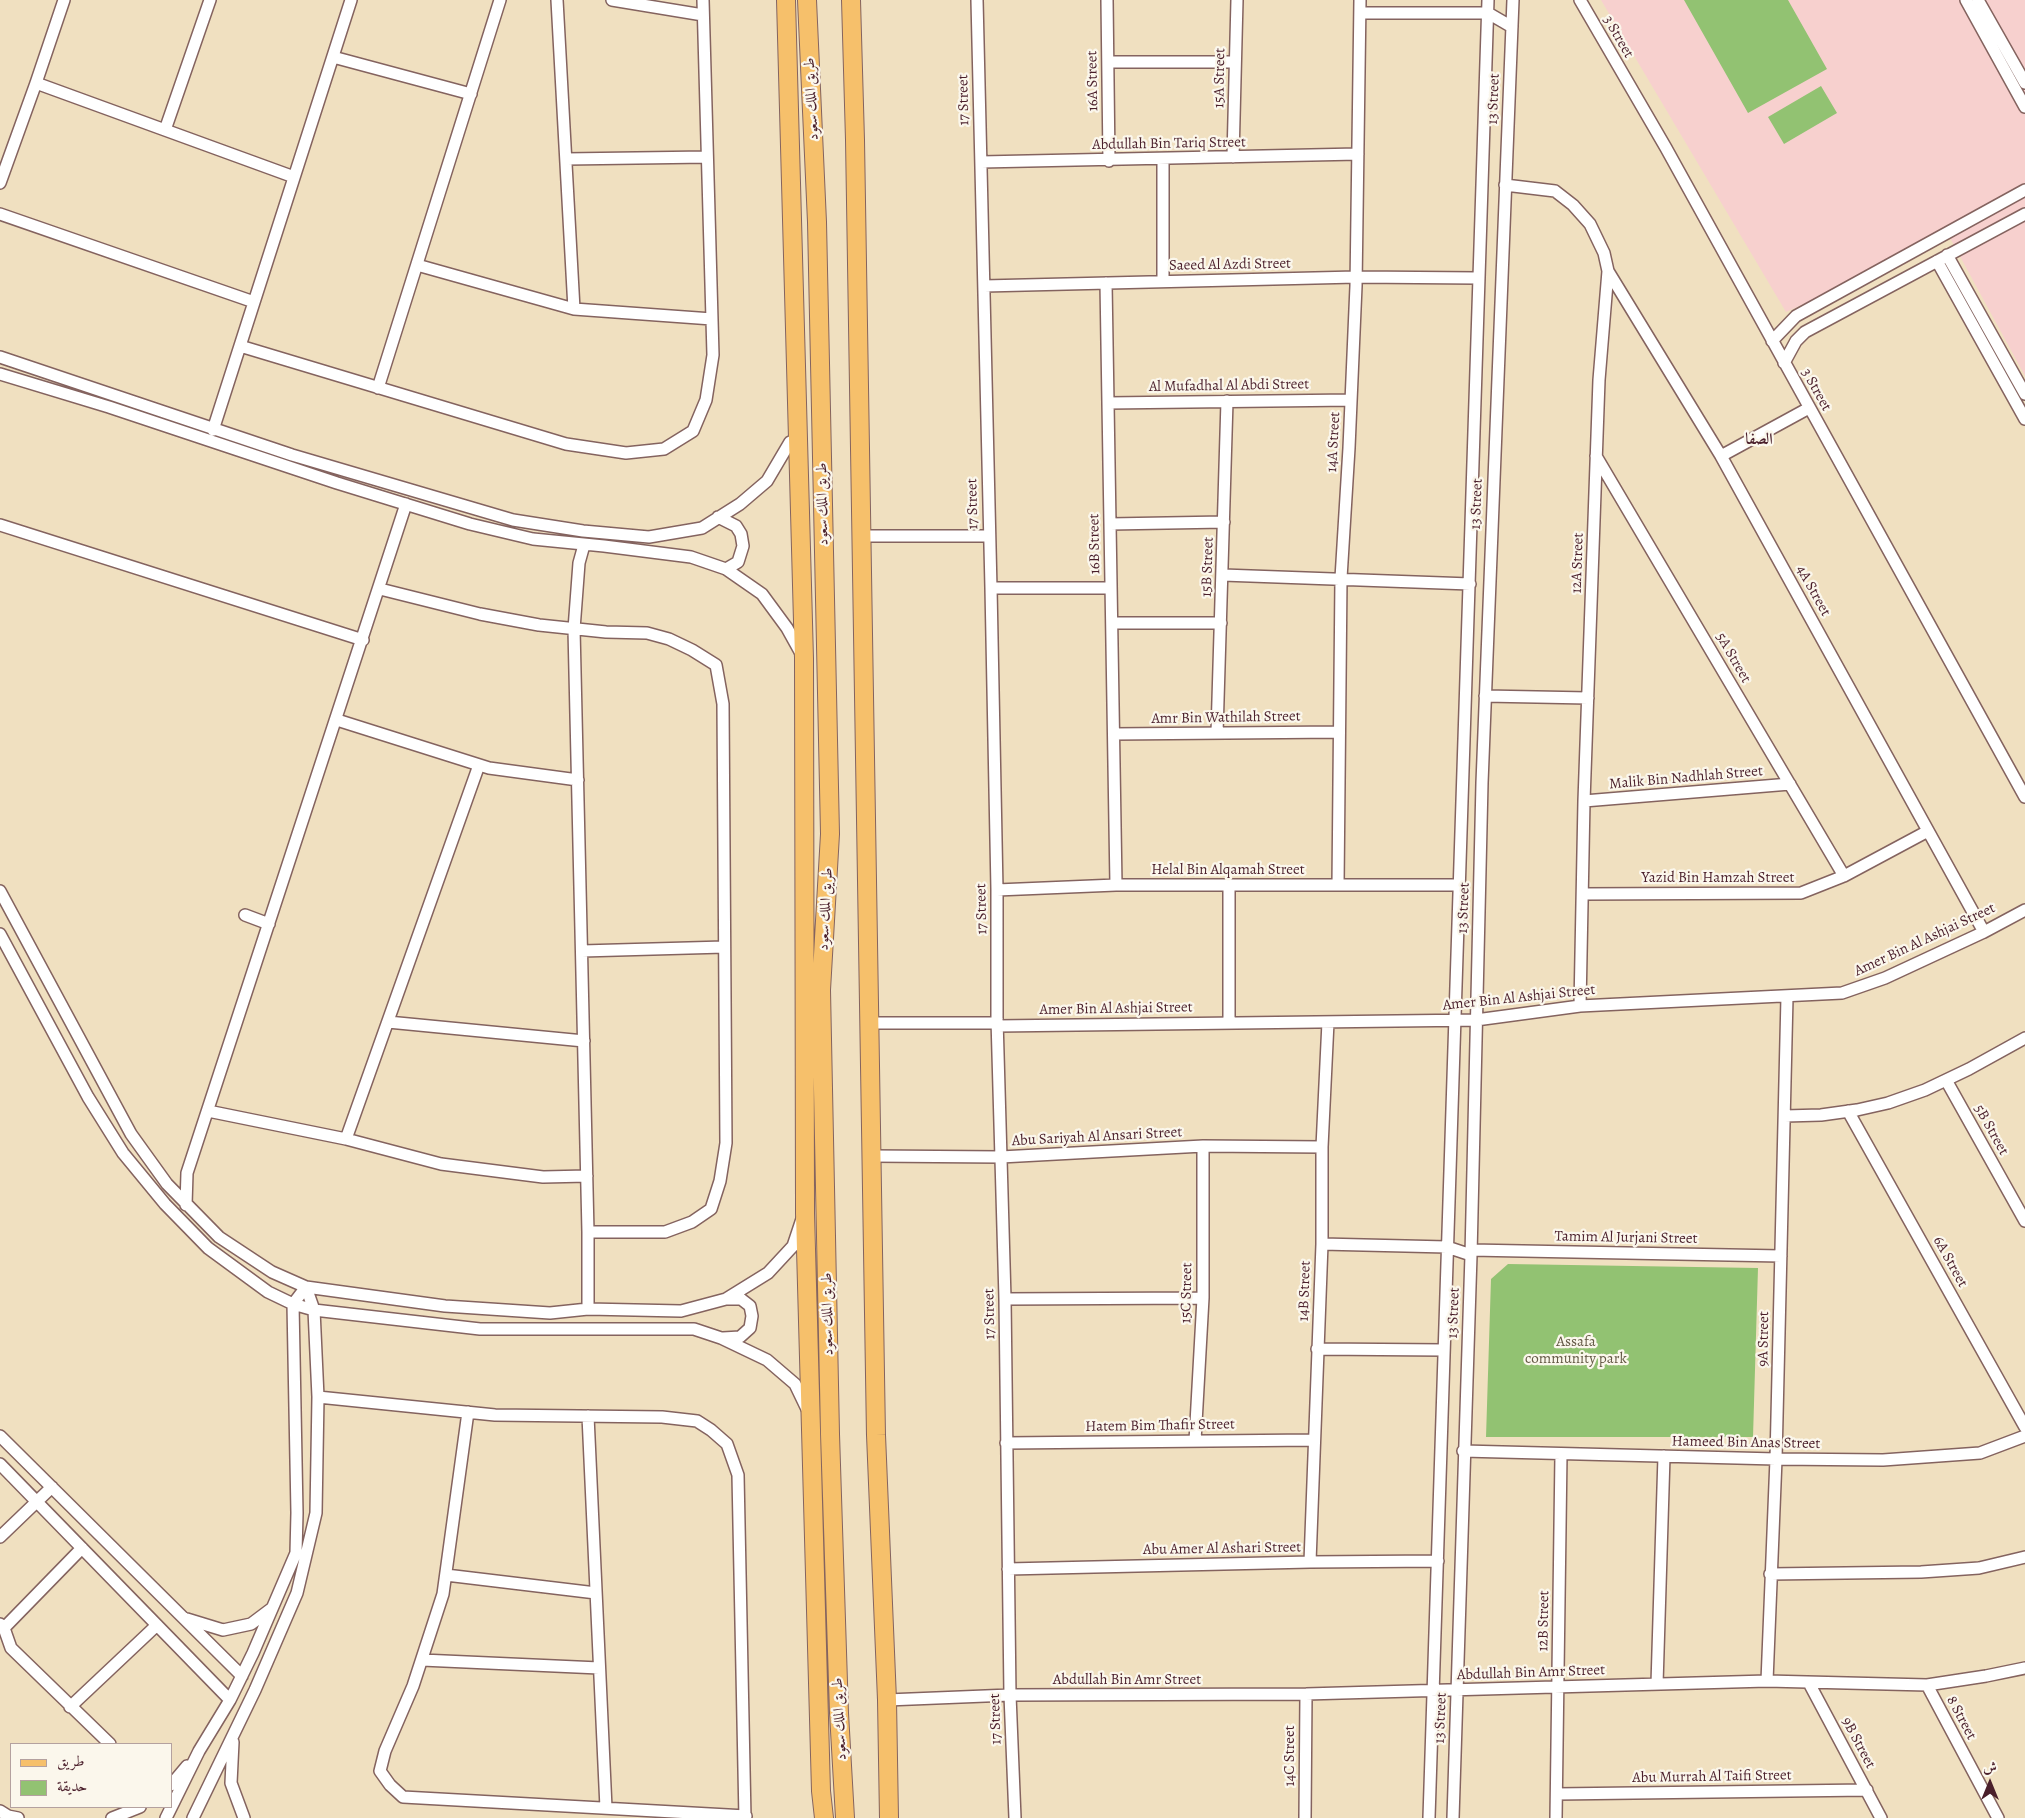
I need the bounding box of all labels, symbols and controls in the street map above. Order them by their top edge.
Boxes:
street label: 3 Street [1599,13,1637,61]
street label: 15A Street [1210,48,1230,108]
street label: 16A Street [1083,51,1103,111]
street label: طريق الملك سعود [801,57,823,141]
street label: 13 Street [1484,73,1504,125]
street label: 17 Street [955,74,973,126]
street label: Abdullah Bin Tariq Street [1092,134,1246,154]
street label: Saeed Al Azdi Street [1169,255,1291,275]
street label: 3 Street [1797,365,1835,415]
street label: Al Mufadhal Al Abdi Street [1149,376,1309,396]
street label: 14A Street [1323,411,1345,473]
district label: الصفا [1745,430,1773,450]
street label: طريق الملك سعود [813,462,833,546]
street label: 17 Street [964,478,982,530]
street label: 13 Street [1467,478,1487,530]
street label: 16B Street [1085,513,1105,575]
street label: 12A Street [1568,532,1588,594]
street label: 15B Street [1198,537,1218,597]
street label: 4A Street [1792,562,1834,620]
street label: 5A Street [1711,630,1755,686]
street label: Amr Bin Wathilah Street [1151,708,1301,728]
street label: Malik Bin Nadhlah Street [1608,762,1764,794]
street label: Helal Bin Alqamah Street [1151,861,1305,879]
street label: طريق الملك سعود [815,867,837,951]
street label: Yazid Bin Hamzah Street [1642,869,1794,887]
street label: 13 Street [1454,882,1474,934]
street label: 17 Street [973,883,991,935]
street label: Amer Bin Al Ashjai Street [1852,899,1998,981]
street label: Amer Bin Al Ashjai Street [1442,981,1596,1015]
street label: Amer Bin Al Ashjai Street [1039,999,1193,1019]
street label: 5B Street [1970,1101,2012,1159]
street label: Abu Sariyah Al Ansari Street [1011,1124,1183,1150]
street label: Tamim Al Jurjani Street [1554,1228,1698,1248]
street label: 6A Street [1929,1233,1971,1291]
street label: 14B Street [1295,1260,1315,1322]
street label: 15C Street [1177,1262,1197,1324]
street label: طريق الملك سعود [818,1272,838,1356]
street label: 13 Street [1444,1287,1464,1339]
street label: 17 Street [981,1288,999,1340]
street label: 9A Street [1755,1311,1773,1367]
park label: Assafa community park [1525,1333,1627,1368]
street label: Hatem Bim Thafir Street [1085,1416,1235,1436]
street label: Hameed Bin Anas Street [1671,1433,1821,1453]
street label: Abu Amer Al Ashari Street [1143,1539,1301,1559]
street label: 12B Street [1534,1590,1554,1652]
street label: Abdullah Bin Amr Street [1457,1661,1605,1685]
street label: Abdullah Bin Amr Street [1053,1671,1201,1689]
street label: طريق الملك سعود [829,1677,851,1761]
street label: 13 Street [1431,1692,1451,1744]
street label: 17 Street [986,1693,1006,1745]
street label: 8 Street [1942,1693,1980,1743]
street label: 9B Street [1837,1714,1879,1772]
street label: 14C Street [1281,1725,1299,1787]
legend [10,1743,172,1808]
text: طريق [57,1751,84,1771]
north arrow [1965,1758,2015,1808]
text: ش [1983,1758,1997,1777]
street label: Abu Murrah Al Taifi Street [1632,1767,1792,1787]
text: حديقة [57,1776,87,1796]

